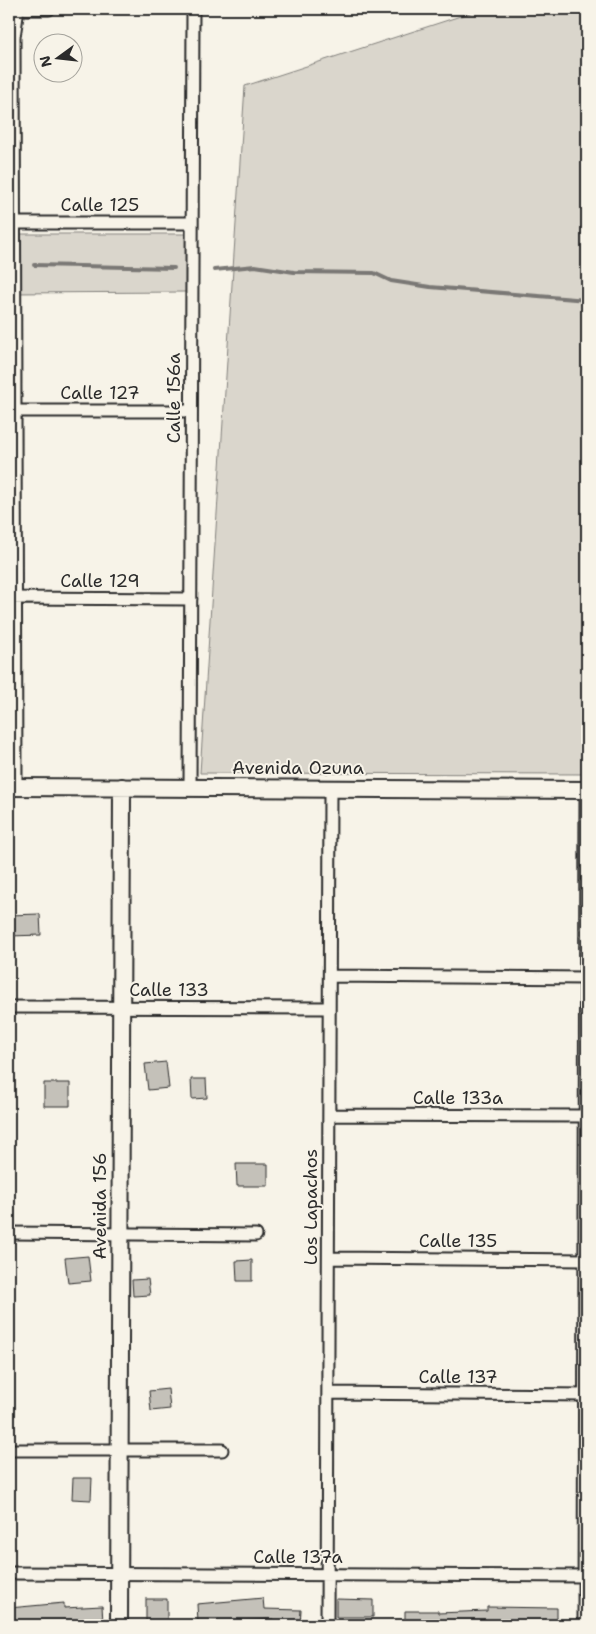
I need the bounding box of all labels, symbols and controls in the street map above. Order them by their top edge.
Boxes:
north arrow [32,32,82,82]
text: N [35,54,56,69]
street label: Calle 125 [61,193,139,217]
street label: Calle 156a [162,353,186,443]
street label: Calle 127 [60,381,140,405]
street label: Calle 129 [60,569,140,593]
street label: Avenida Ozuna [232,756,364,780]
street label: Calle 133 [129,978,209,1002]
street label: Calle 133a [413,1086,503,1110]
street label: Los Lapachos [299,1149,323,1265]
street label: Avenida 156 [88,1152,112,1260]
street label: Calle 135 [419,1229,497,1253]
street label: Calle 137 [418,1365,498,1389]
street label: Calle 137a [253,1545,343,1569]

